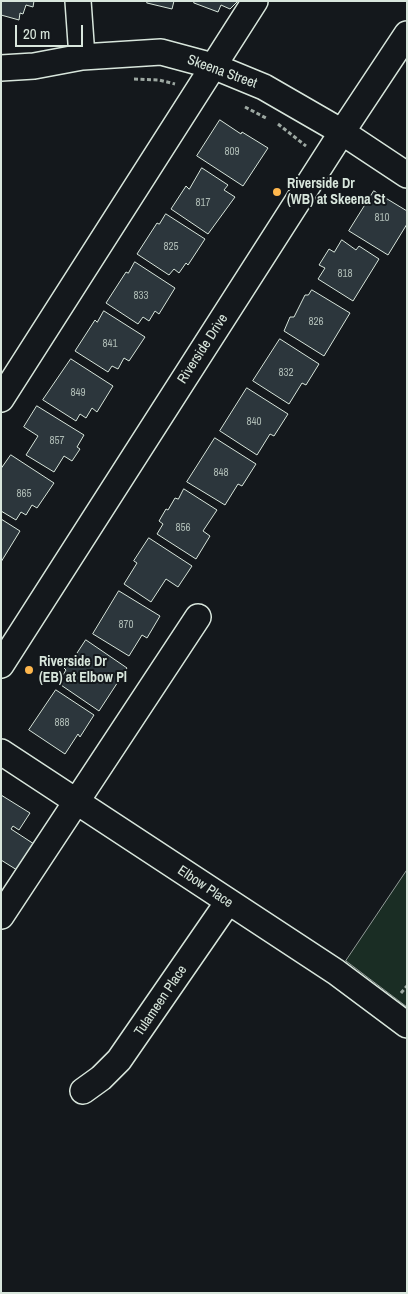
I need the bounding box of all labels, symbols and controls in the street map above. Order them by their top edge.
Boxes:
scale bar [18,15,85,47]
text: 20 m [23,23,50,44]
street label: Skeena Street [185,52,259,92]
house number: 809 [224,145,240,159]
place label: Riverside Dr (WB) at Skeena St [287,176,385,208]
marker: Riverside Dr (WB) at Skeena St [271,186,283,198]
house number: 817 [195,196,211,210]
house number: 810 [374,211,390,225]
house number: 825 [163,240,179,254]
house number: 818 [337,267,353,281]
house number: 833 [133,289,149,303]
street label: Riverside Drive [174,311,232,387]
house number: 826 [308,315,324,329]
house number: 841 [102,337,118,351]
house number: 832 [278,366,294,380]
house number: 849 [70,386,86,400]
house number: 840 [246,415,262,429]
house number: 857 [49,434,65,448]
house number: 848 [213,466,229,480]
house number: 865 [16,487,32,501]
house number: 856 [175,521,191,535]
house number: 870 [118,618,134,632]
place label: Riverside Dr (EB) at Elbow Pl [39,654,127,686]
marker: Riverside Dr (EB) at Elbow Pl [23,664,35,676]
house number: 888 [54,716,70,730]
street label: Elbow Place [174,862,236,912]
street label: Tulameen Place [131,962,191,1040]

